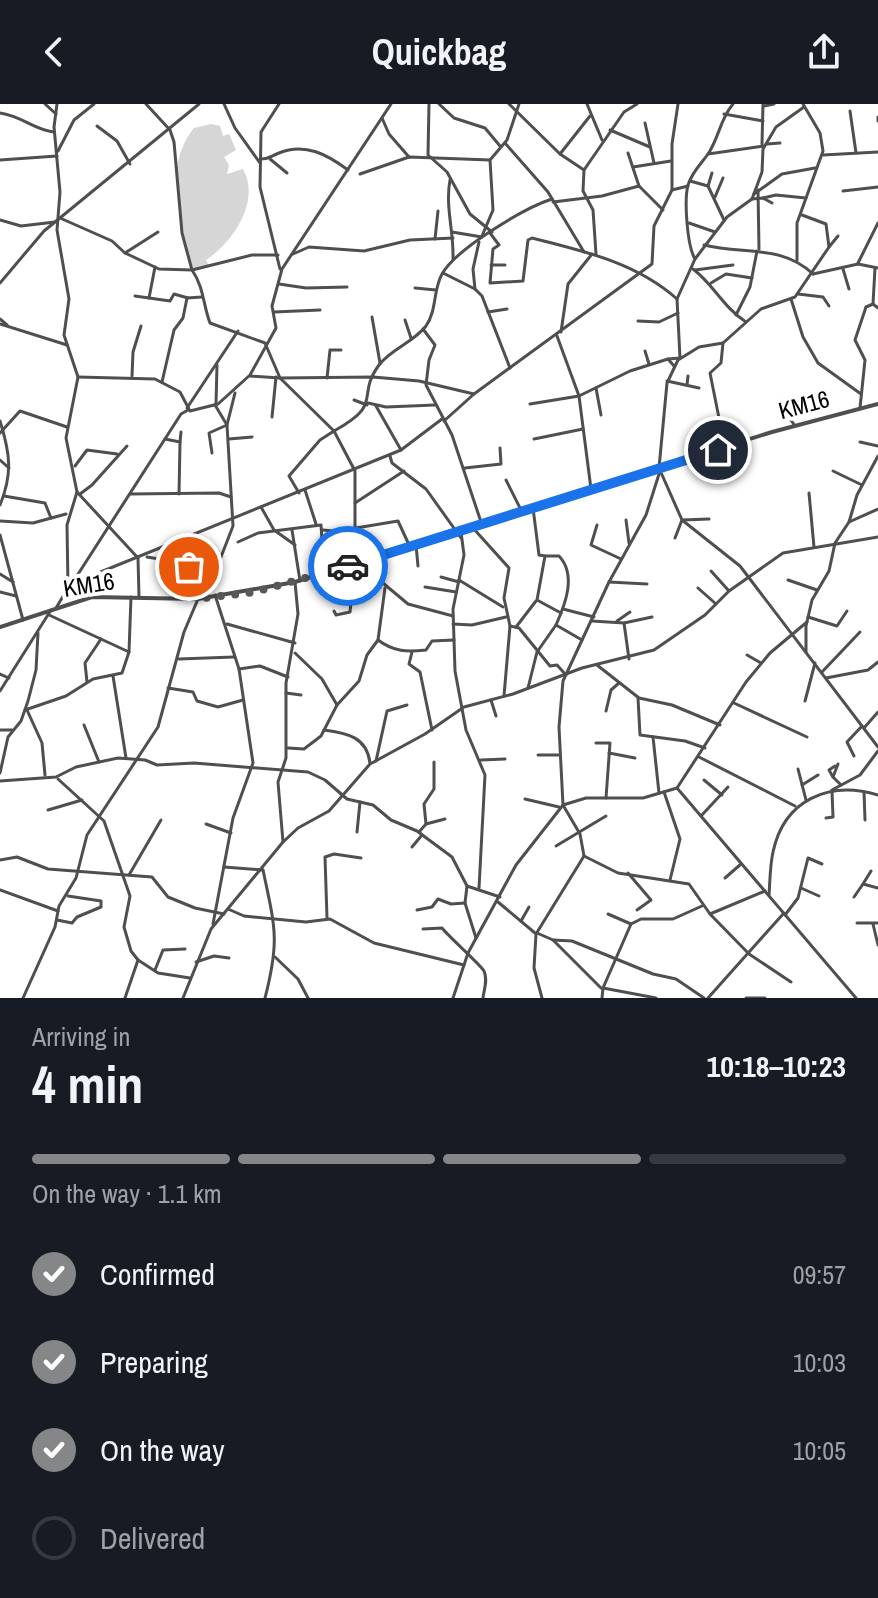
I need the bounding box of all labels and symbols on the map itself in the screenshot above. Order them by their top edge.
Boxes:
street label: KM16 [775,382,833,426]
pin [684,416,752,484]
courier [308,526,388,606]
pin [155,533,223,601]
street label: KM16 [61,564,117,604]

